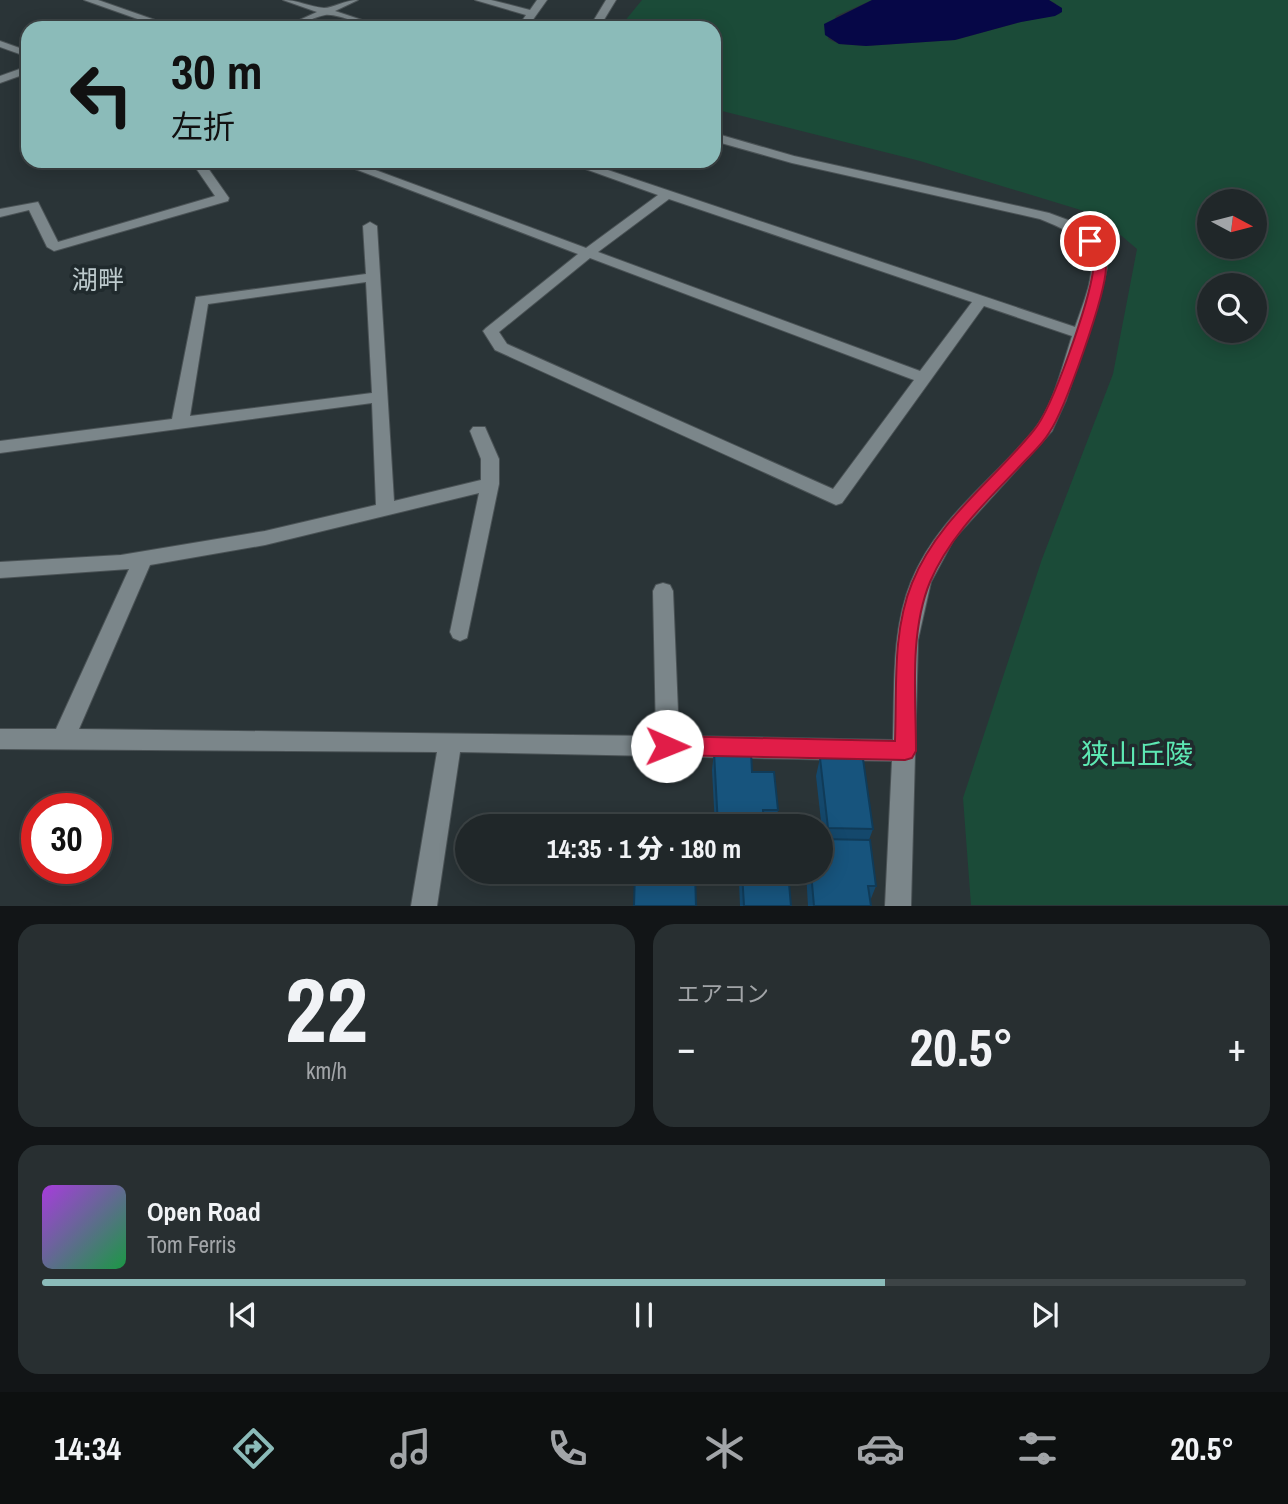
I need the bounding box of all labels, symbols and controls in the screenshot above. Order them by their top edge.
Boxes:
text: 30 m [171,38,263,104]
icon: left [56,49,147,140]
text: 左折 [171,105,235,148]
north arrow [1197,189,1267,259]
map controls [1197,189,1267,343]
pin [1060,211,1120,271]
icon: arrive [1071,222,1109,260]
district label: 湖畔 [72,262,124,297]
button: search [1197,273,1267,343]
position arrow [630,709,704,783]
park label: 狭山丘陵 [1081,735,1193,773]
speed limit sign: 30 [21,793,112,884]
text: 14:35 · 1 分 · 180 m [547,831,741,866]
text: 22 [285,948,368,1070]
text: エアコン [677,978,769,1009]
text: 20.5° [910,1012,1013,1082]
text: − [677,1022,695,1073]
text: + [1228,1022,1246,1073]
text: km/h [306,1055,347,1086]
text: Open Road [147,1194,261,1229]
text: Tom Ferris [147,1229,236,1260]
icon: previous [224,1296,262,1334]
icon: pause [625,1296,663,1334]
icon: next [1026,1296,1064,1334]
icon: directions [229,1424,278,1473]
icon: music [386,1424,435,1473]
icon: phone [543,1424,592,1473]
icon: climate [700,1424,749,1473]
icon: car [856,1424,905,1473]
icon: filters [1013,1424,1062,1473]
text: 14:34 [54,1427,121,1470]
text: 20.5° [1170,1427,1234,1470]

